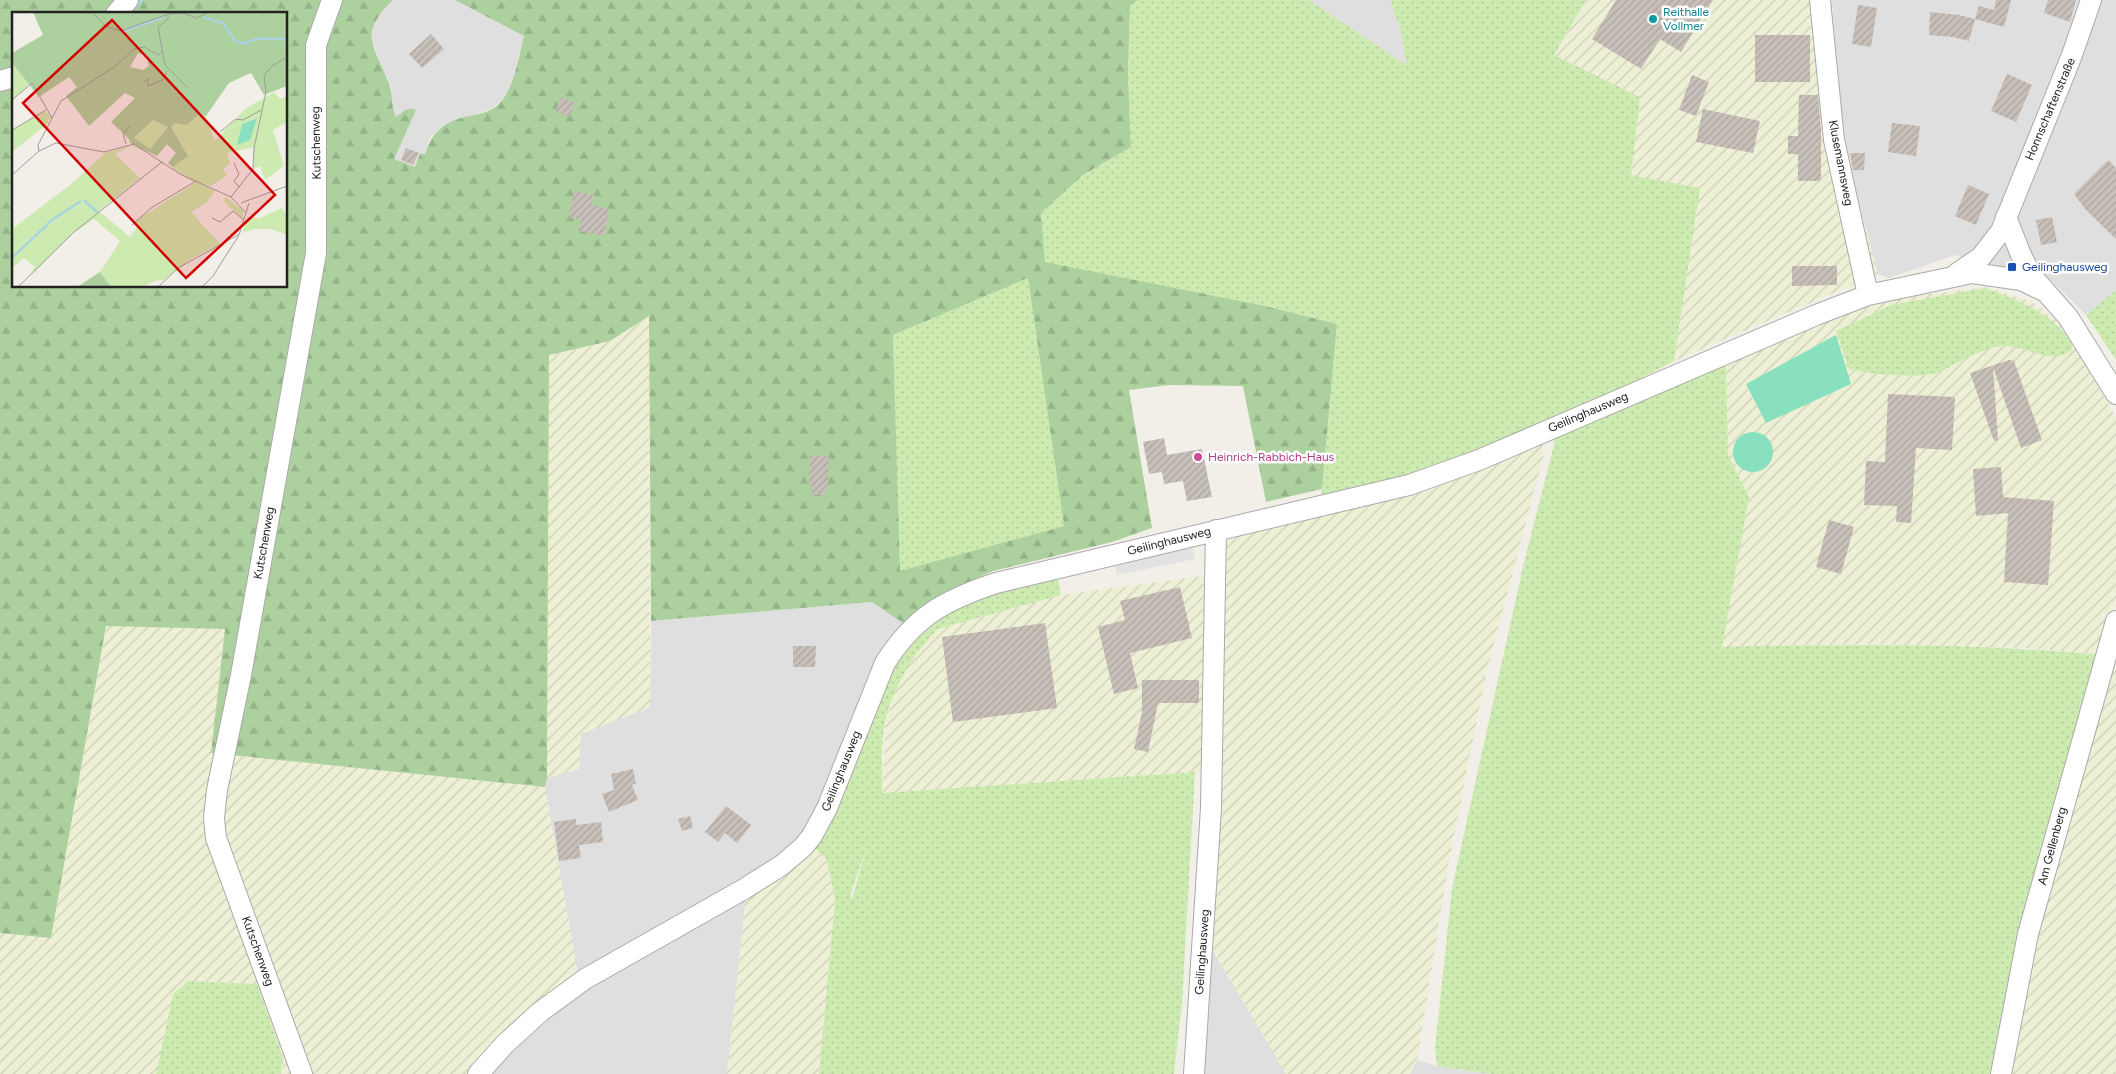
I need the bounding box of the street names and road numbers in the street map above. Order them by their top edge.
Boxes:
street label: Honnschaftenstraße [2022,55,2078,162]
street label: Kutschenweg [308,106,324,180]
street label: Klusemannsweg [1826,119,1856,207]
street label: Geilinghausweg [1546,389,1630,435]
street label: Kutschenweg [251,506,277,580]
street label: Geilinghausweg [1126,524,1212,558]
street label: Geilinghausweg [818,729,864,813]
street label: Am Gellenberg [2035,805,2069,887]
street label: Geilinghausweg [1192,909,1212,995]
street label: Kutschenweg [239,914,277,988]

